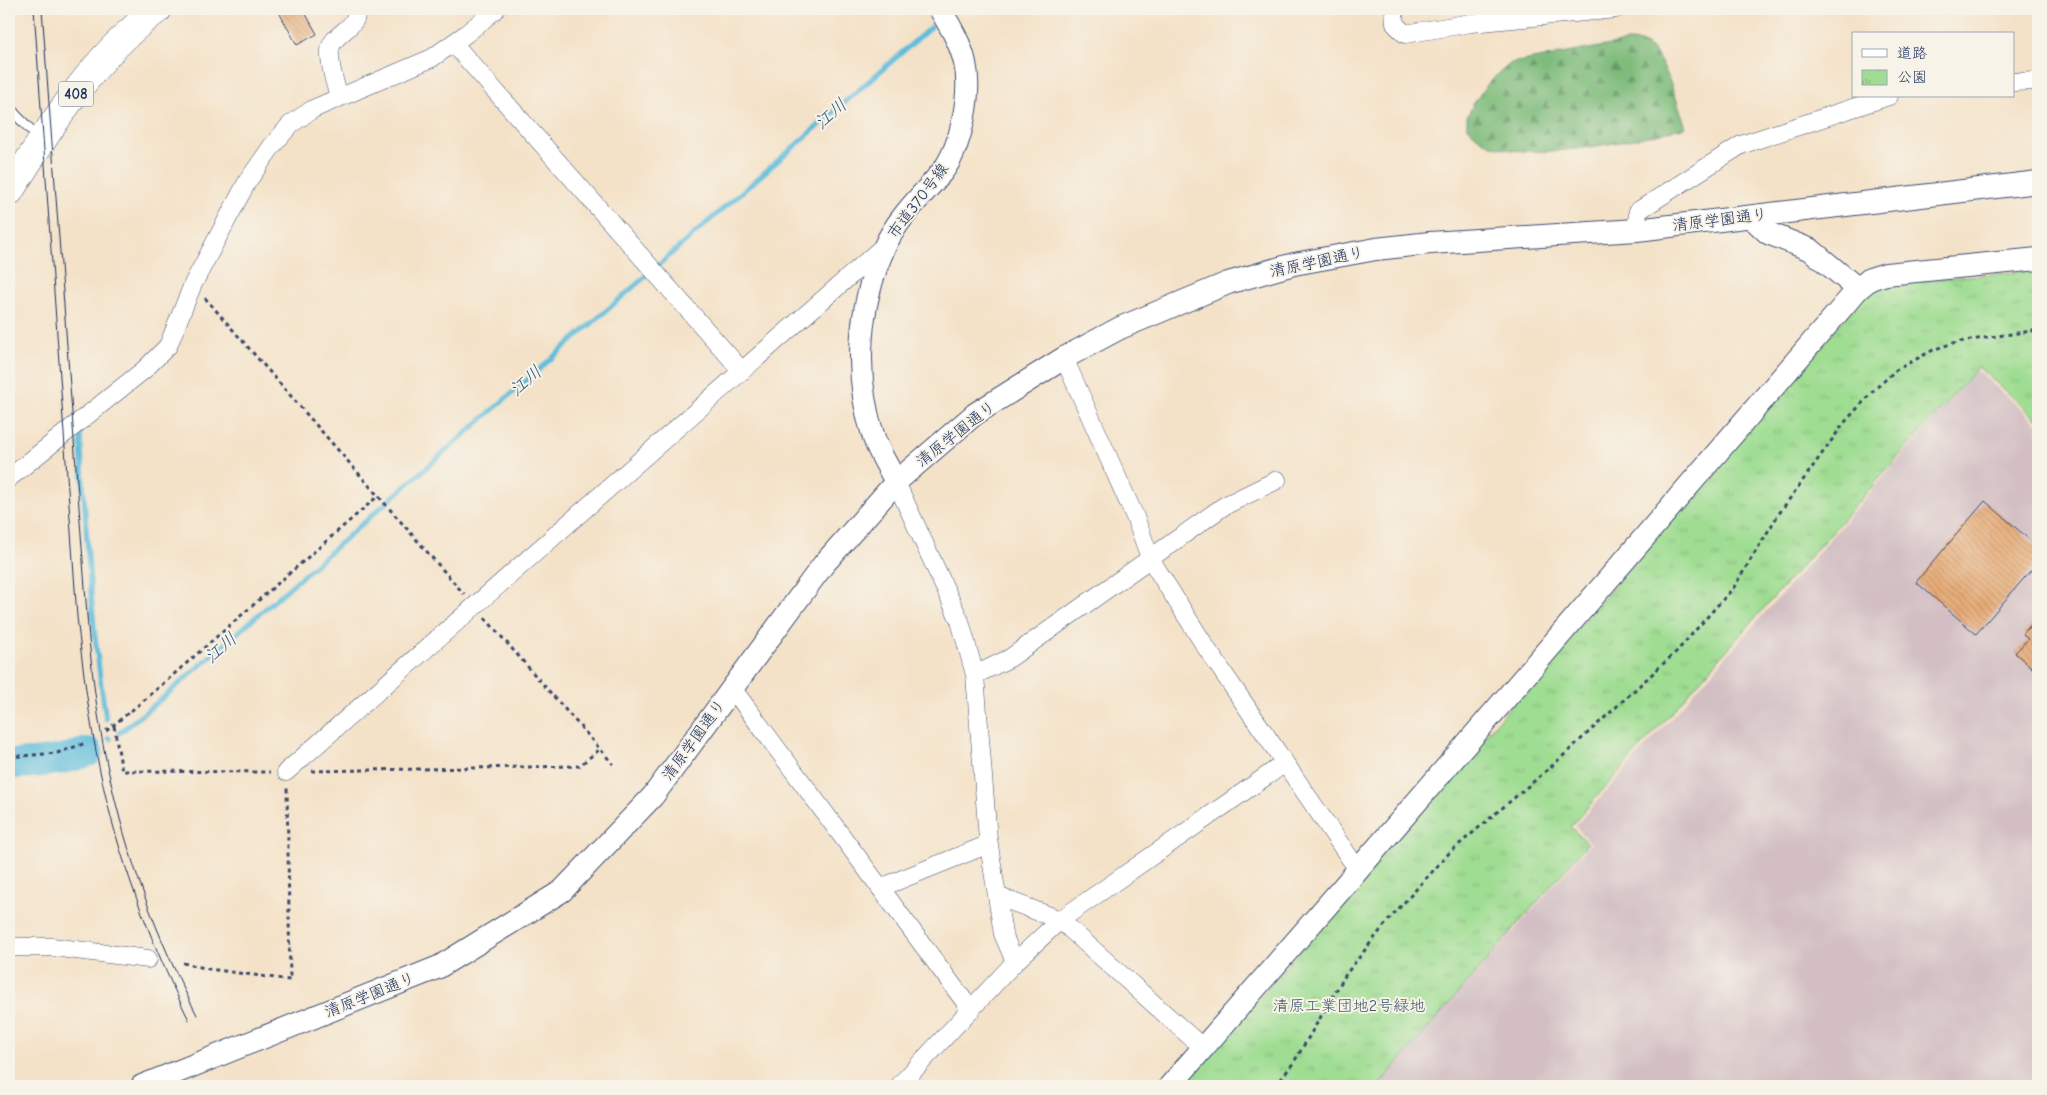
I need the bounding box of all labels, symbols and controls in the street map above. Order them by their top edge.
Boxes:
legend [1852,32,2014,98]
text: 道路 [1897,44,1927,62]
text: 公園 [1897,68,1927,86]
road number: 408 [58,82,94,106]
water label: 江川 [811,94,851,134]
street label: 市道370号線 [884,160,952,242]
street label: 清原学園通り [1671,205,1769,235]
street label: 清原学園通り [1268,243,1366,281]
water label: 江川 [506,361,546,401]
street label: 清原学園通り [913,397,999,471]
water label: 江川 [201,628,241,668]
street label: 清原学園通り [659,696,729,784]
street label: 清原学園通り [322,969,418,1021]
park label: 清原工業団地2号緑地 [1273,997,1425,1015]

